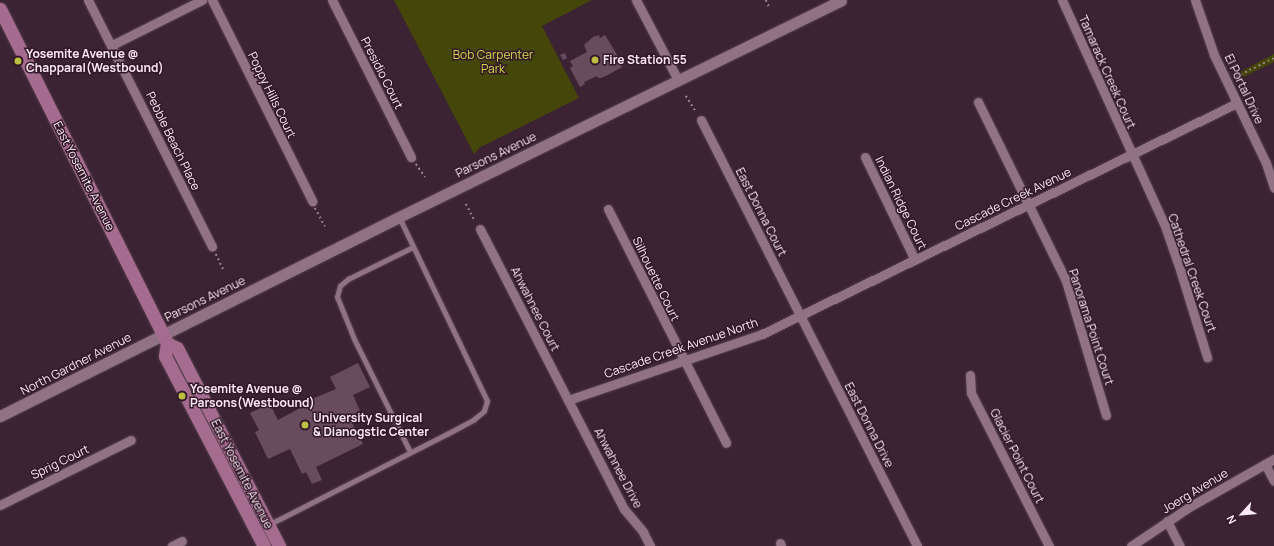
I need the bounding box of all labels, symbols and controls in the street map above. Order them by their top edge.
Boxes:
street label: Tamarack Creek Court [1075,13,1139,131]
street label: Presidio Court [358,35,406,111]
place label: Yosemite Avenue @ Chapparal(Westbound) [26,47,164,75]
park label: Bob Carpenter Park [453,48,533,76]
street label: Poppy Hills Court [245,49,299,141]
street label: El Portal Drive [1222,52,1266,126]
place label: Fire Station 55 [603,53,687,67]
marker: Fire Station 55 [590,55,600,65]
marker: Yosemite Avenue @ Chapparal(Westbound) [13,56,23,66]
street label: Pebble Beach Place [143,89,203,193]
street label: East Yosemite Avenue [50,119,118,233]
street label: Parsons Avenue [453,129,539,181]
street label: Indian Ridge Court [872,154,930,252]
street label: East Donna Court [732,165,790,259]
street label: Cascade Creek Avenue [953,165,1073,233]
street label: Cathedral Creek Court [1165,212,1219,334]
street label: Silhouette Court [629,235,683,323]
street label: Ahwahnee Court [508,264,562,354]
street label: Panorama Point Court [1065,267,1117,387]
street label: Parsons Avenue [162,273,248,325]
street label: Cascade Creek Avenue North [602,315,760,381]
street label: North Gardner Avenue [18,330,134,398]
street label: East Donna Drive [841,380,897,470]
place label: Yosemite Avenue @ Parsons(Westbound) [190,382,315,410]
marker: Yosemite Avenue @ Parsons(Westbound) [177,391,187,401]
street label: Glacier Point Court [987,406,1047,506]
place label: University Surgical & Dianogstic Center [313,411,429,439]
street label: East Yosemite Avenue [208,417,276,531]
marker: University Surgical & Dianogstic Center [300,420,310,430]
street label: Ahwahnee Drive [591,425,645,511]
street label: Sprig Court [28,442,92,482]
street label: Joerg Avenue [1159,466,1231,516]
north arrow [1222,494,1262,534]
text: N [1222,513,1239,527]

